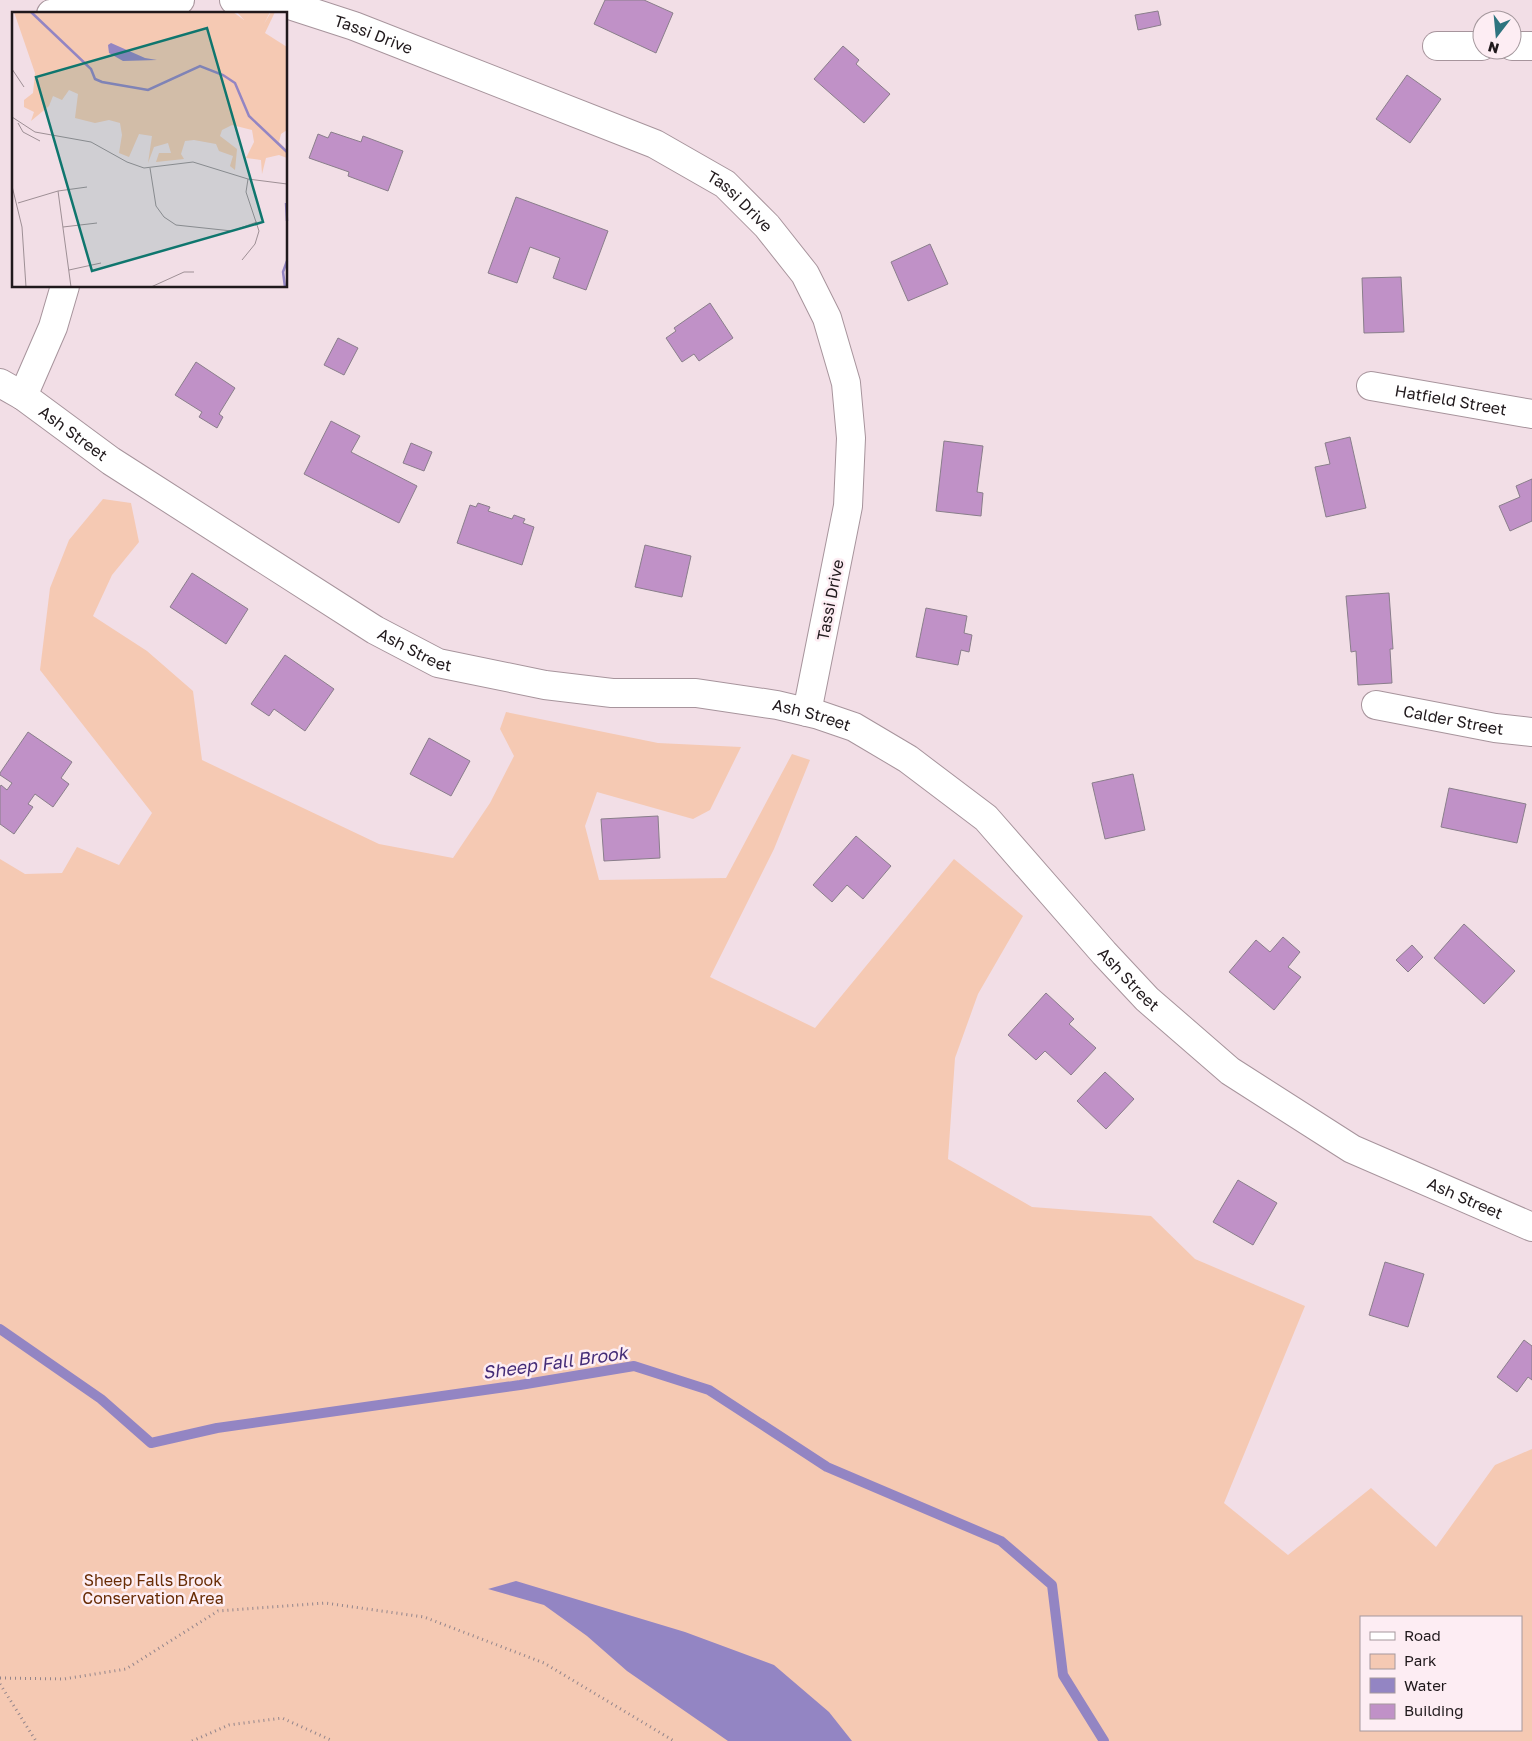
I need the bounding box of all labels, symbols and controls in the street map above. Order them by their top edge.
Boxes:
street label: Tassi Drive [332,10,416,58]
north arrow [1472,10,1522,60]
inset map [12,12,288,288]
text: N [1486,38,1501,58]
street label: Tassi Drive [704,166,777,236]
street label: Hatfield Street [1393,380,1508,419]
street label: Ash Street [35,401,112,465]
street label: Tassi Drive [812,558,848,642]
street label: Ash Street [374,623,454,676]
street label: Ash Street [771,694,853,735]
street label: Calder Street [1402,701,1505,739]
street label: Ash Street [1094,943,1164,1015]
street label: Ash Street [1424,1173,1506,1223]
water label: Sheep Fall Brook [481,1341,631,1383]
park label: Sheep Falls Brook Conservation Area [82,1570,224,1608]
legend [1360,1616,1522,1731]
text: Road [1404,1626,1441,1644]
text: Park [1404,1651,1437,1669]
text: Water [1404,1676,1447,1694]
text: Building [1404,1701,1464,1719]

